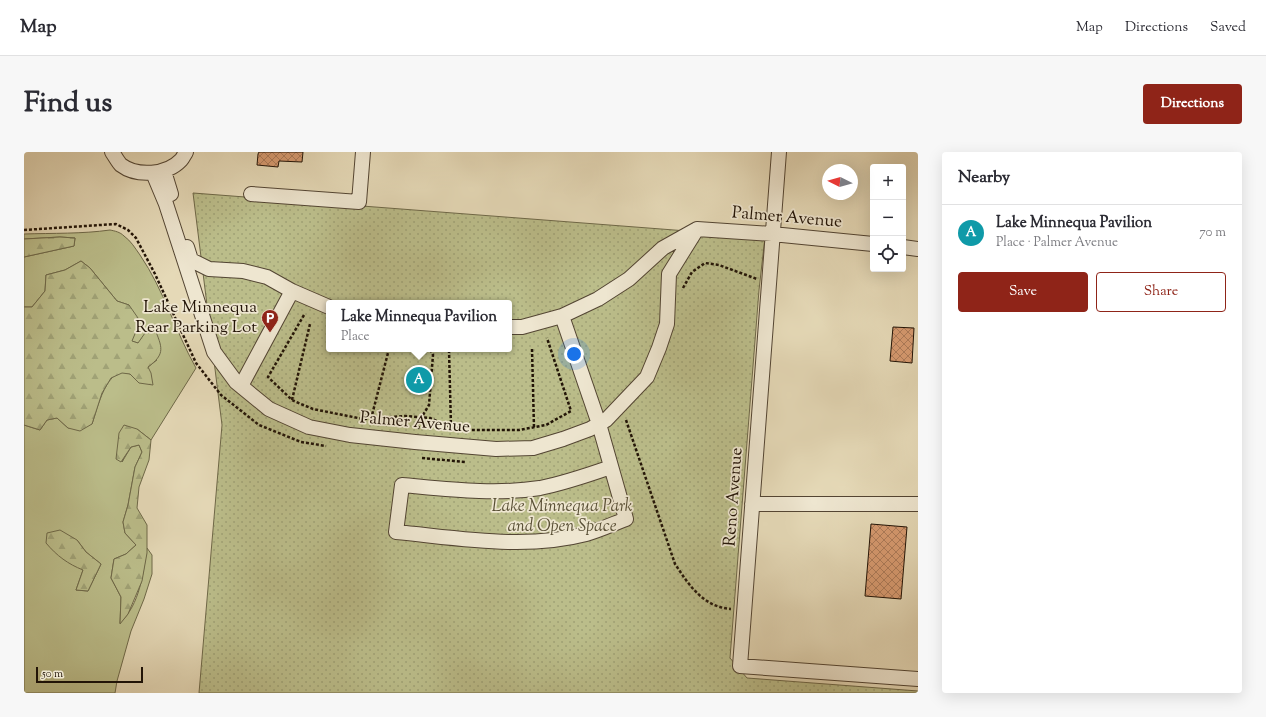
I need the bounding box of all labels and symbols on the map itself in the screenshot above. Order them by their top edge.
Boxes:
north arrow [822,164,858,200]
street label: Palmer Avenue [731,201,843,235]
place label: Lake Minnequa Rear Parking Lot [135,296,257,340]
parking icon: Lake Minnequa Rear Parking Lot [260,308,280,333]
your location [564,344,584,364]
pin: A [406,365,432,395]
street label: Palmer Avenue [359,406,471,440]
street label: Reno Avenue [719,447,749,547]
park label: Lake Minnequa Park and Open Space [491,495,633,539]
scale bar [36,665,143,684]

